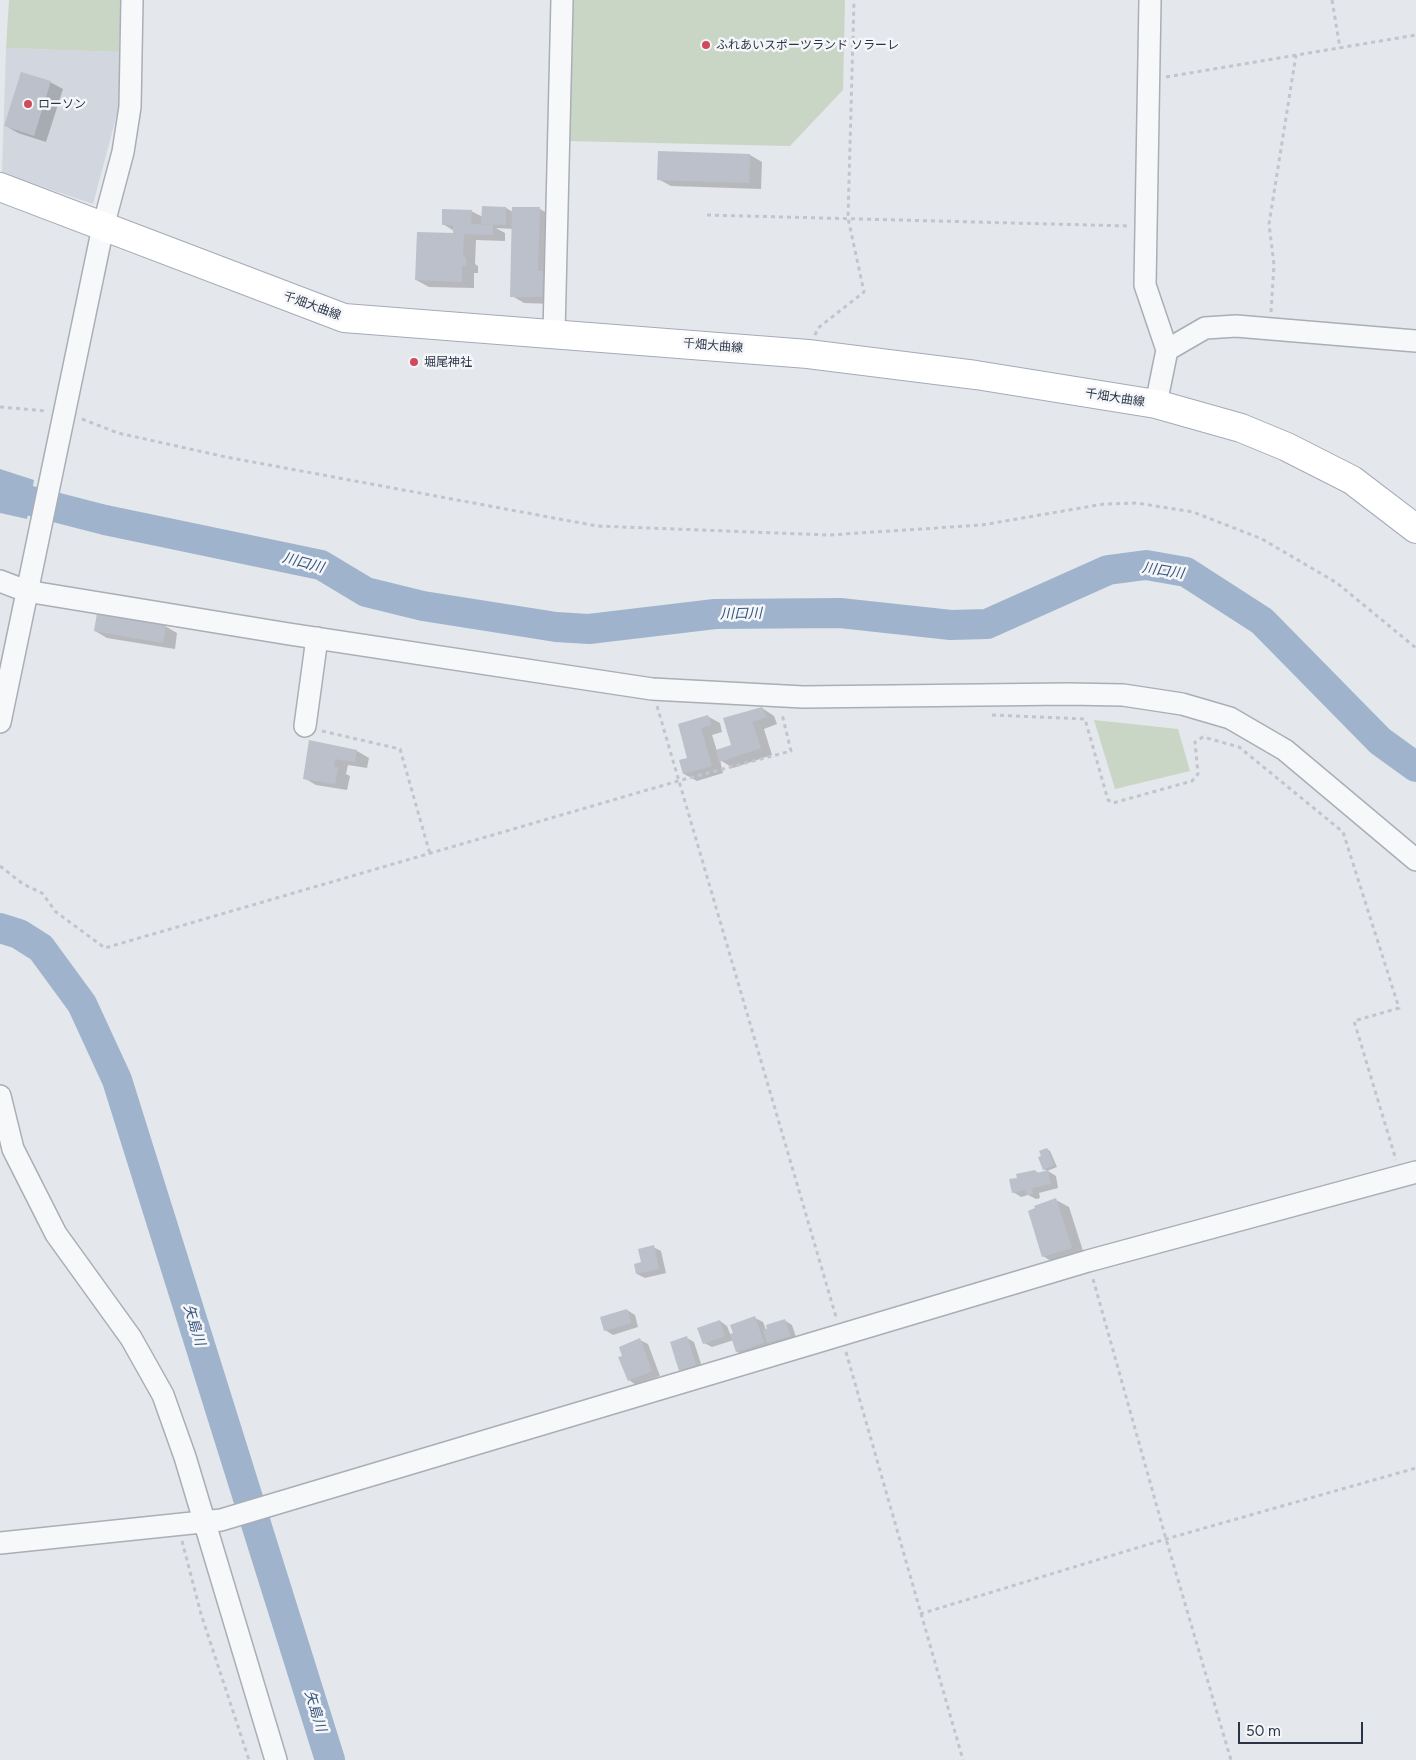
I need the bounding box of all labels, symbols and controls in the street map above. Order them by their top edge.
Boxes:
place label: ふれあいスポーツランド ソラーレ [716,38,899,52]
marker: ふれあいスポーツランド ソラーレ [700,39,712,51]
place label: ローソン [38,97,86,111]
marker: ローソン [22,98,34,110]
street label: 千畑大曲線 [281,289,343,323]
street label: 千畑大曲線 [682,336,744,356]
place label: 堀尾神社 [424,355,472,369]
marker: 堀尾神社 [408,356,420,368]
street label: 千畑大曲線 [1084,386,1146,410]
water label: 川口川 [281,549,325,577]
water label: 川口川 [1141,559,1185,583]
water label: 川口川 [720,605,762,623]
water label: 矢島川 [180,1302,208,1348]
water label: 矢島川 [301,1688,329,1734]
scale bar [1241,1712,1366,1744]
text: 50 m [1246,1722,1281,1740]

